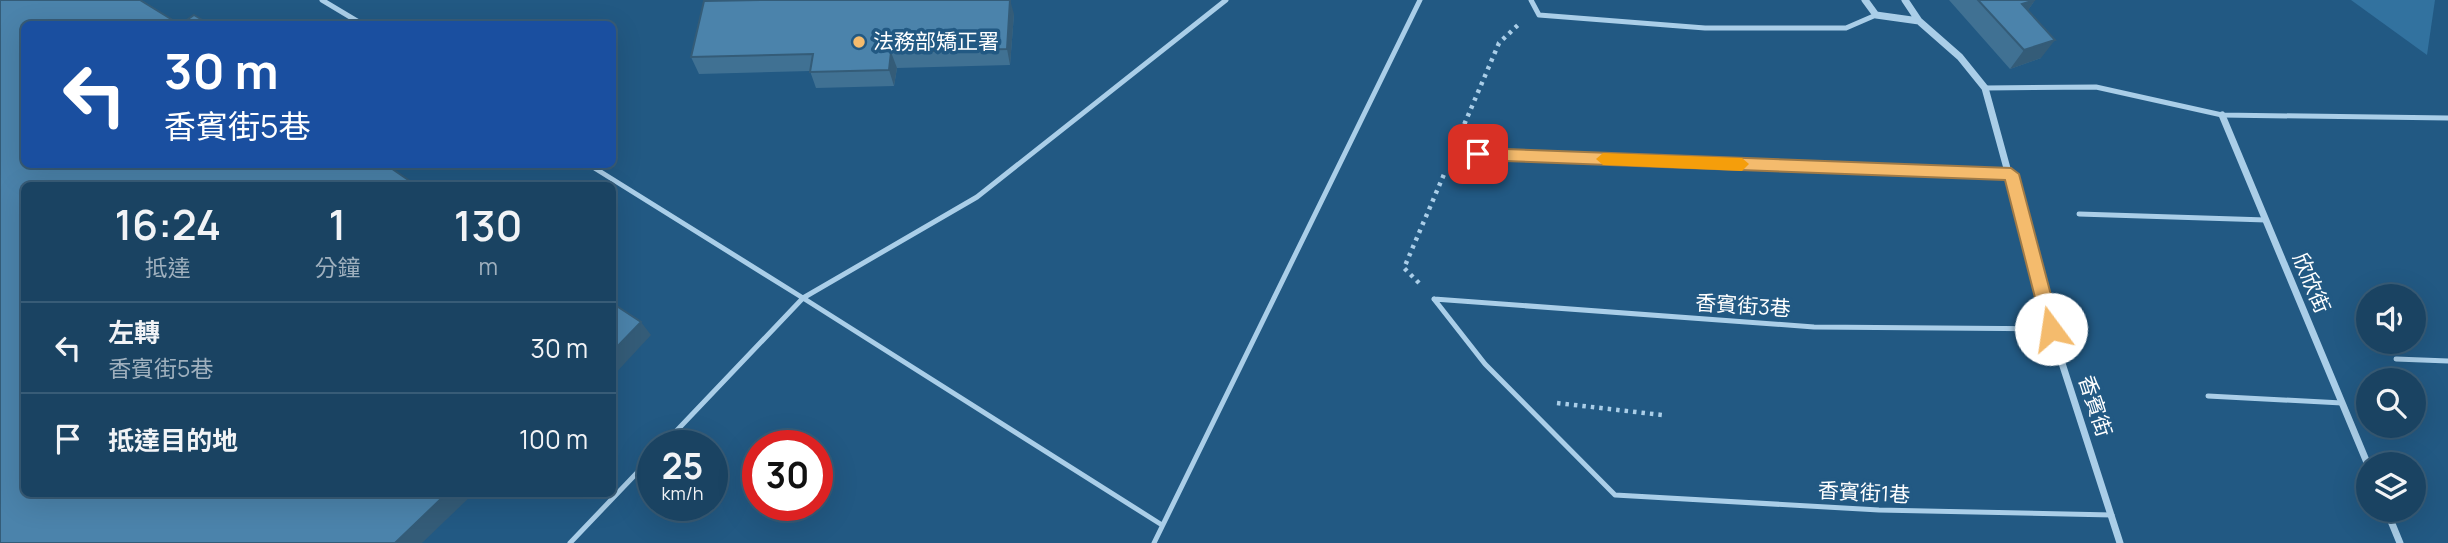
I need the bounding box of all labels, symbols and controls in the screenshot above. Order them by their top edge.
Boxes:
place label: 法務部矯正署 [873,27,999,55]
marker: 法務部矯正署 [851,34,867,50]
text: 30 m [164,37,279,104]
icon: left [49,49,140,140]
text: 香賓街5巷 [164,104,310,148]
pin [1448,124,1508,184]
icon: arrive [1459,135,1497,173]
text: 16:24 [114,195,221,253]
text: 1 [329,195,346,253]
text: 130 [454,196,523,254]
street label: 欣欣街 [2287,248,2337,317]
text: m [478,250,498,282]
text: 抵達 [145,251,191,283]
text: 分鐘 [314,251,360,283]
map controls [2356,284,2426,522]
button: sound [2356,284,2426,354]
street label: 香賓街3巷 [1694,288,1792,322]
position arrow [2014,292,2088,366]
text: 左轉 [108,314,160,350]
icon: left [49,329,87,367]
text: 30 m [531,330,588,366]
text: 香賓街5巷 [108,352,213,384]
button: search [2356,368,2426,438]
street label: 香賓街 [2073,371,2119,440]
icon: arrive [49,420,87,458]
text: 100 m [519,421,588,457]
text: 抵達目的地 [108,422,238,458]
speed limit sign: 30 [742,430,833,521]
text: 25 [662,442,703,490]
button: layers [2356,452,2426,522]
street label: 香賓街1巷 [1817,476,1911,508]
text: km/h [662,481,703,505]

